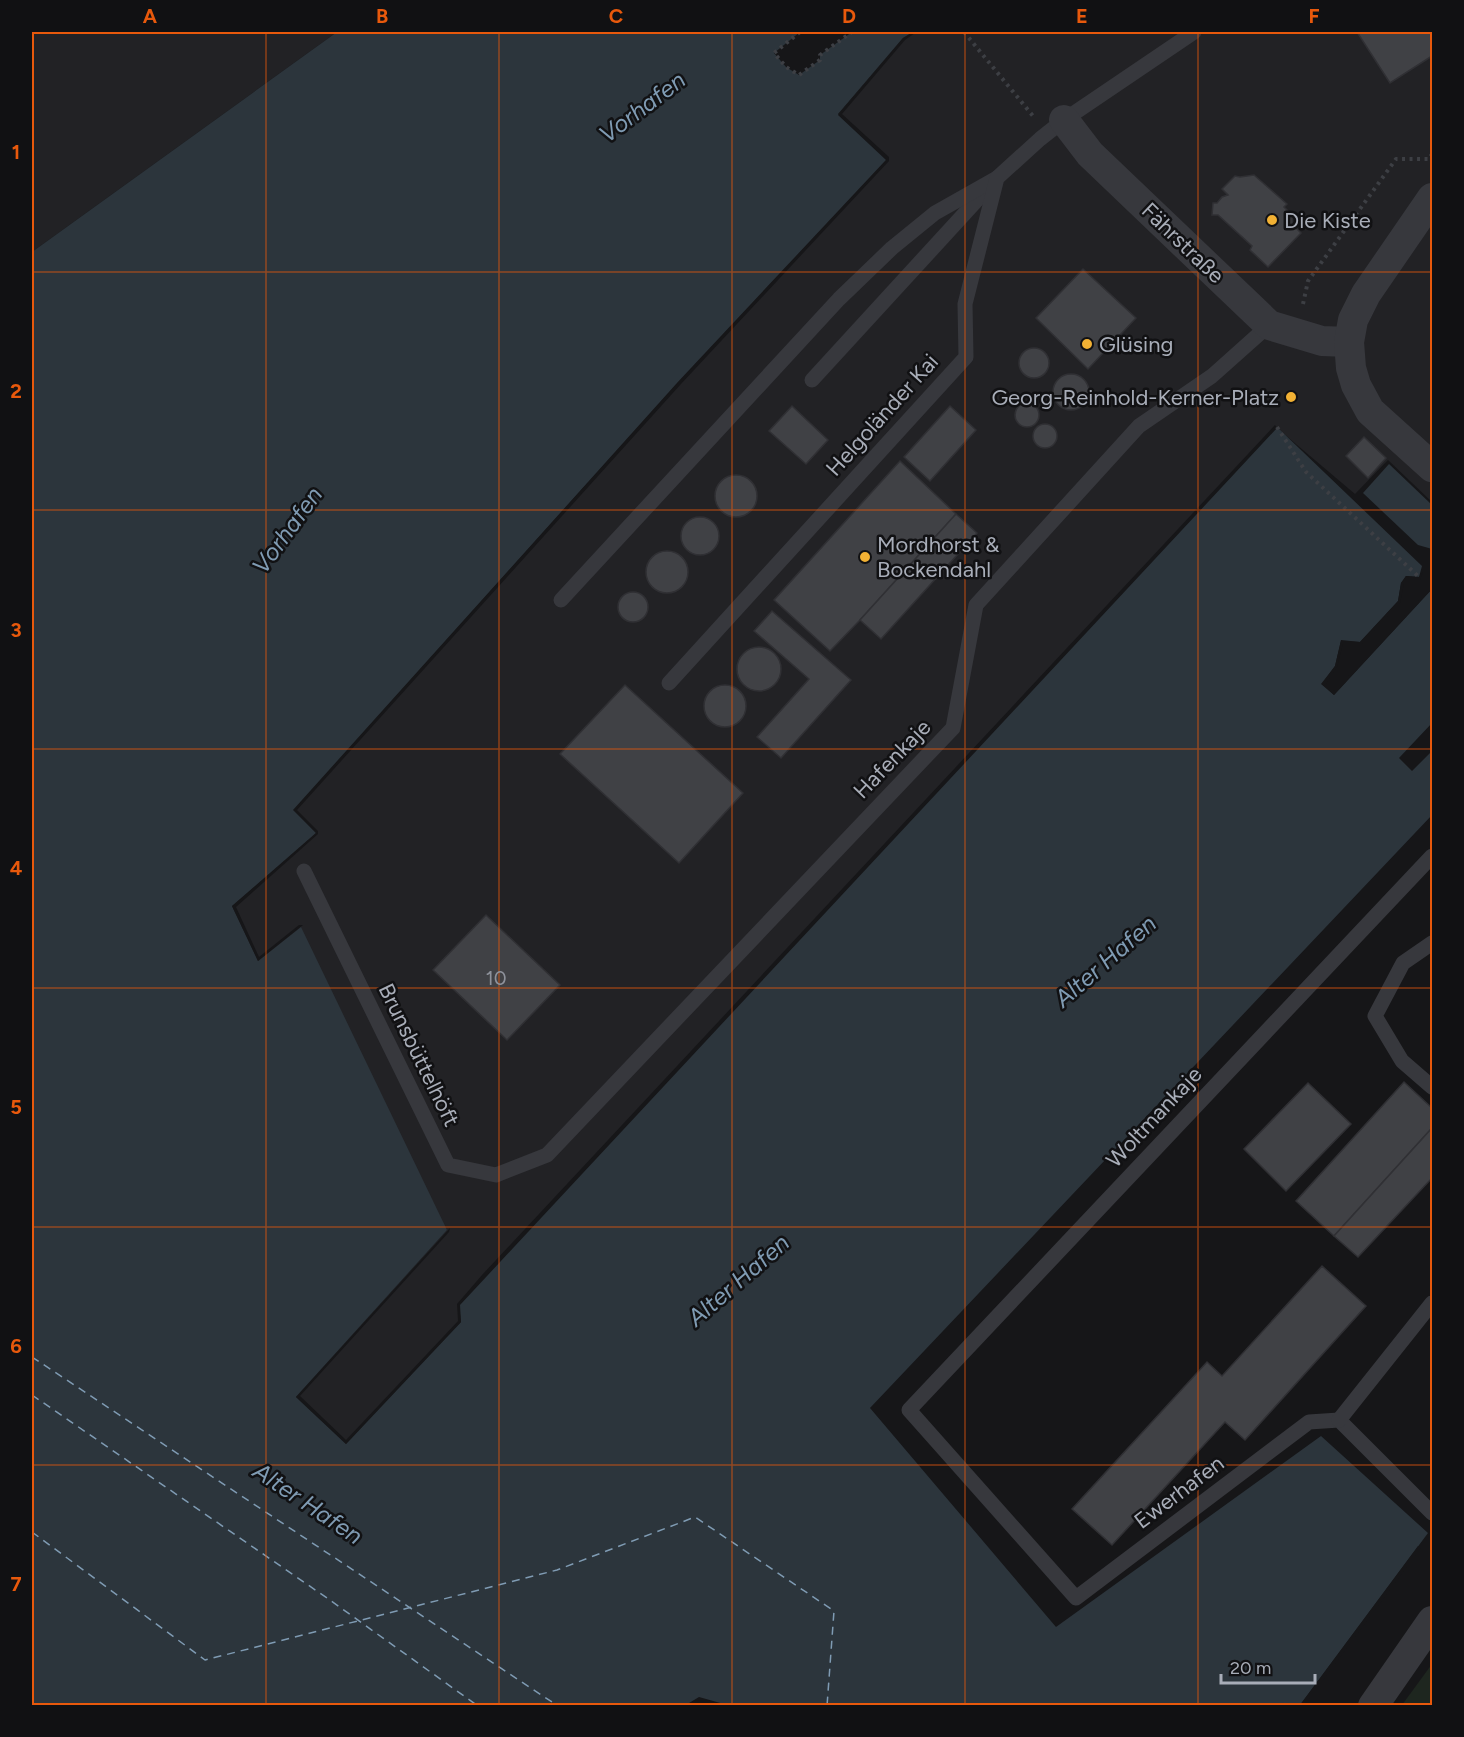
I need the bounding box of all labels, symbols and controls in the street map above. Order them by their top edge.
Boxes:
text: A [143,4,158,28]
text: B [376,4,388,28]
text: C [609,4,623,28]
text: D [842,4,856,28]
text: E [1076,4,1088,28]
text: F [1308,4,1320,28]
water label: Vorhafen [593,65,691,149]
text: 1 [12,140,20,164]
street label: Fährstraße [1136,197,1230,289]
place label: Die Kiste [1284,207,1371,234]
marker: Die Kiste [1265,213,1279,227]
place label: Glüsing [1099,331,1173,358]
marker: Glüsing [1080,337,1094,351]
street label: Helgoländer Kai [820,348,944,482]
text: 2 [10,379,22,403]
place label: Georg-Reinhold-Kerner-Platz [991,384,1279,411]
marker: Georg-Reinhold-Kerner-Platz [1284,390,1298,404]
water label: Vorhafen [246,481,328,579]
place label: Mordhorst & Bockendahl [877,531,999,583]
marker: Mordhorst & Bockendahl [858,550,872,564]
text: 3 [10,618,22,642]
street label: Hafenkaje [848,714,936,804]
text: 4 [10,856,23,880]
water label: Alter Hafen [1047,909,1162,1014]
house number: 10 [485,966,507,990]
street label: Brunsbüttelhöft [373,979,465,1131]
street label: Woltmankaje [1100,1061,1208,1173]
text: 5 [10,1095,22,1119]
water label: Alter Hafen [680,1228,795,1333]
text: 6 [10,1334,22,1358]
street label: Ewerhafen [1129,1450,1229,1534]
water label: Alter Hafen [247,1455,368,1550]
text: 7 [10,1572,22,1596]
scale bar [1221,1647,1316,1685]
text: 20 m [1230,1657,1271,1679]

